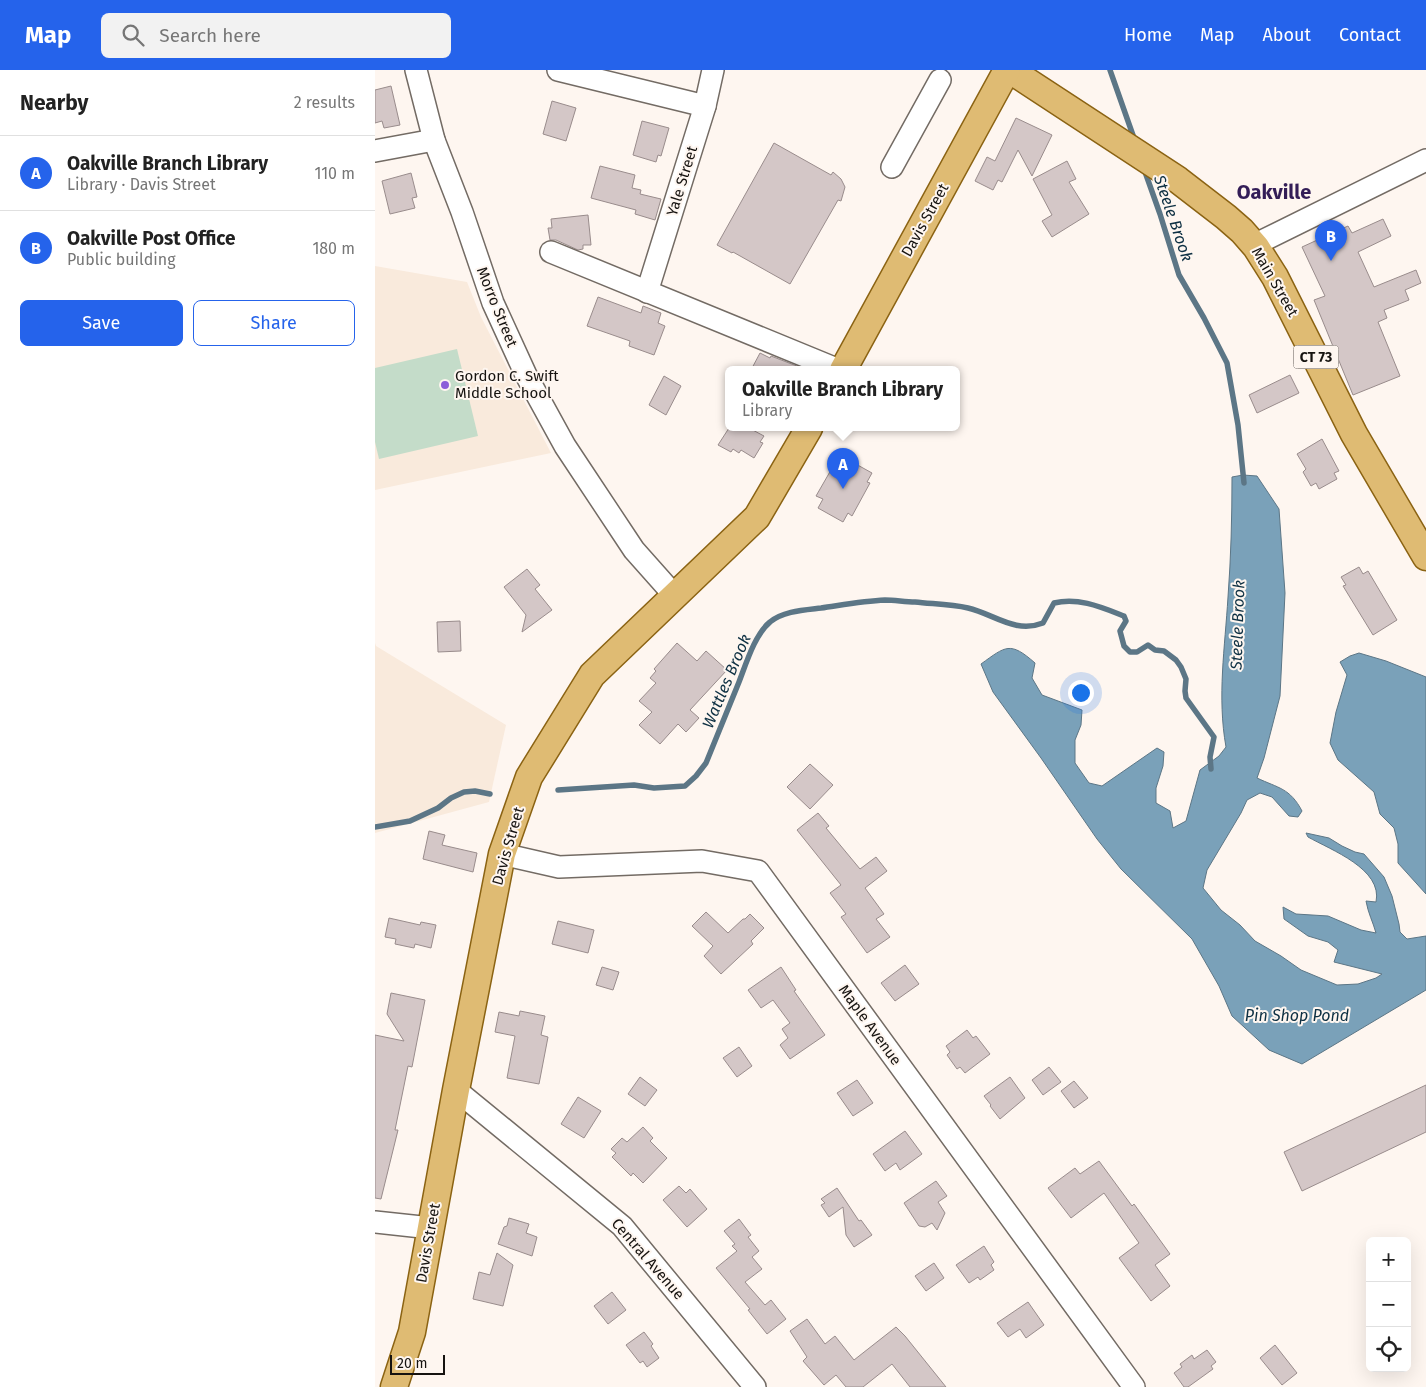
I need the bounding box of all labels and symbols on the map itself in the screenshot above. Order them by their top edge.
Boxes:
street label: Yale Street [663,143,701,218]
water label: Steele Brook [1150,172,1197,264]
street label: Davis Street [898,180,953,260]
district label: Oakville [1237,180,1311,204]
pin: B [1315,220,1347,261]
street label: Main Street [1248,244,1302,321]
street label: Morro Street [473,264,521,350]
road number: CT 73 [1293,346,1339,368]
place label: Gordon C. Swift Middle School [455,367,559,402]
marker: Gordon C. Swift Middle School [439,379,451,391]
pin: A [827,448,859,489]
water label: Steele Brook [1226,580,1249,671]
water label: Wattles Brook [698,631,755,731]
your location [1068,680,1094,706]
street label: Davis Street [488,804,528,887]
street label: Maple Avenue [835,981,905,1069]
water label: Pin Shop Pond [1245,1006,1349,1025]
street label: Davis Street [412,1201,444,1284]
street label: Central Avenue [608,1215,688,1303]
scale bar [390,1352,445,1375]

